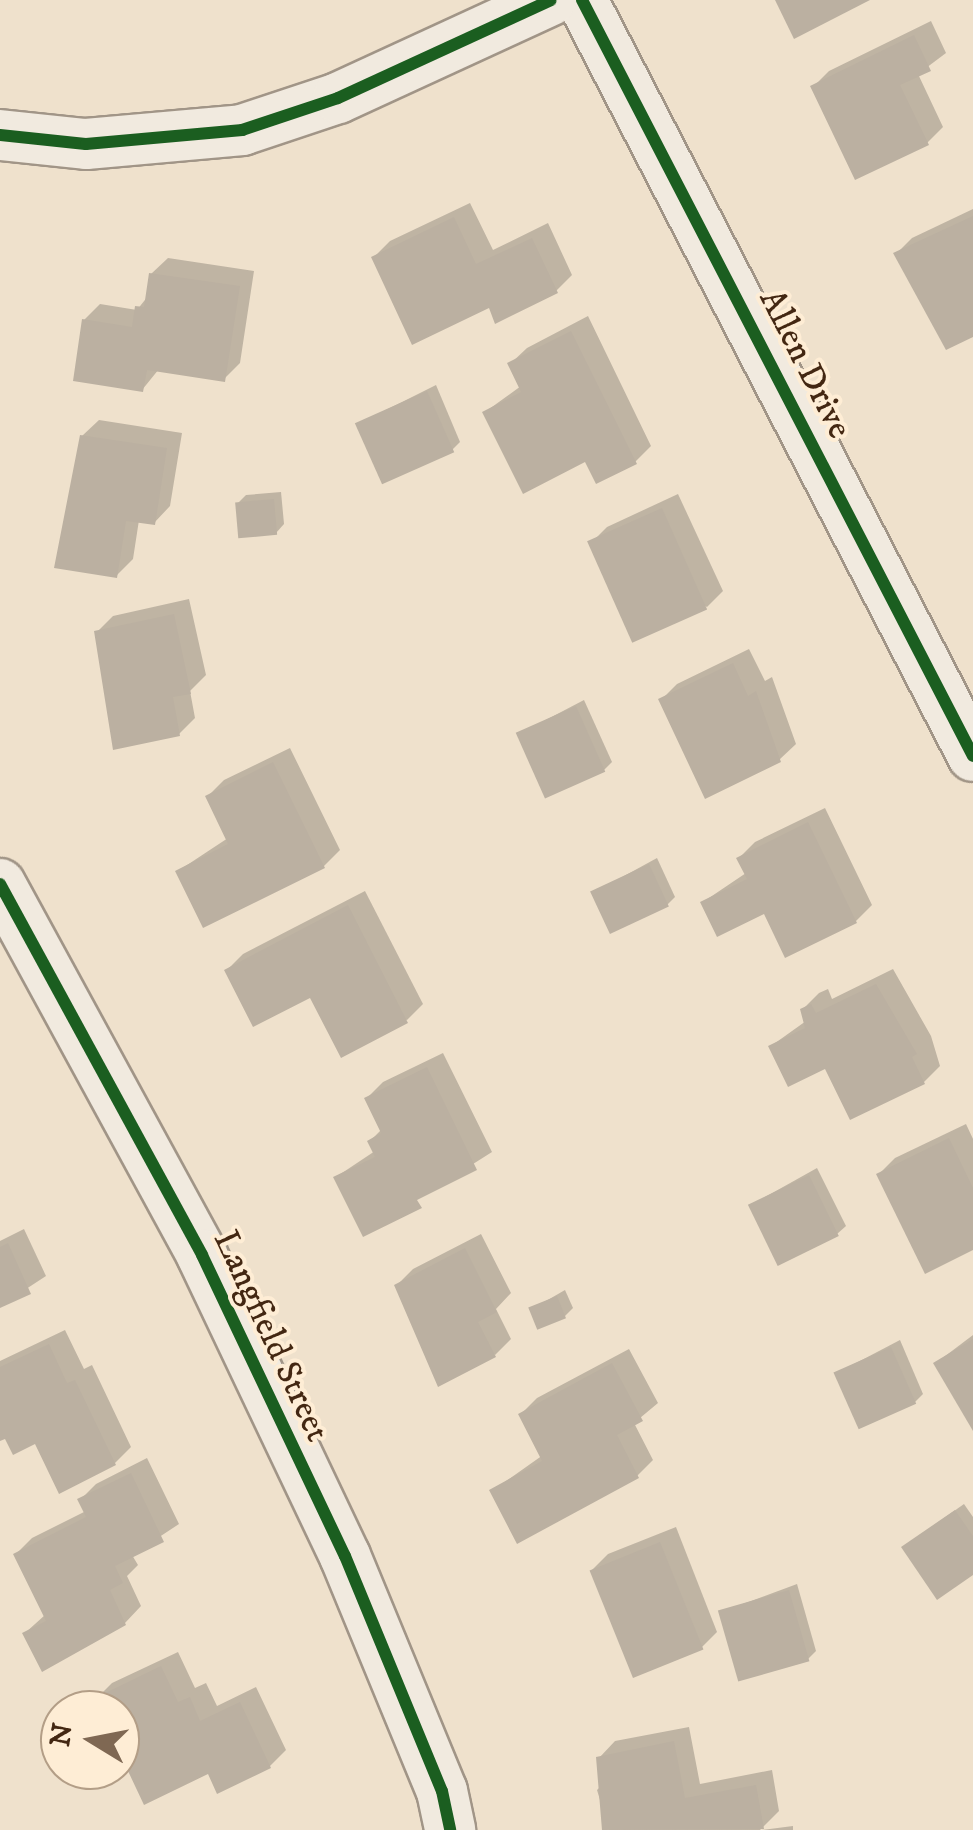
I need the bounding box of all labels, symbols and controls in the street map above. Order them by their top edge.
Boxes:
street label: Allen Drive [750,283,860,445]
street label: Langfield Street [204,1224,338,1448]
north arrow [40,1690,140,1790]
text: N [43,1721,81,1749]

